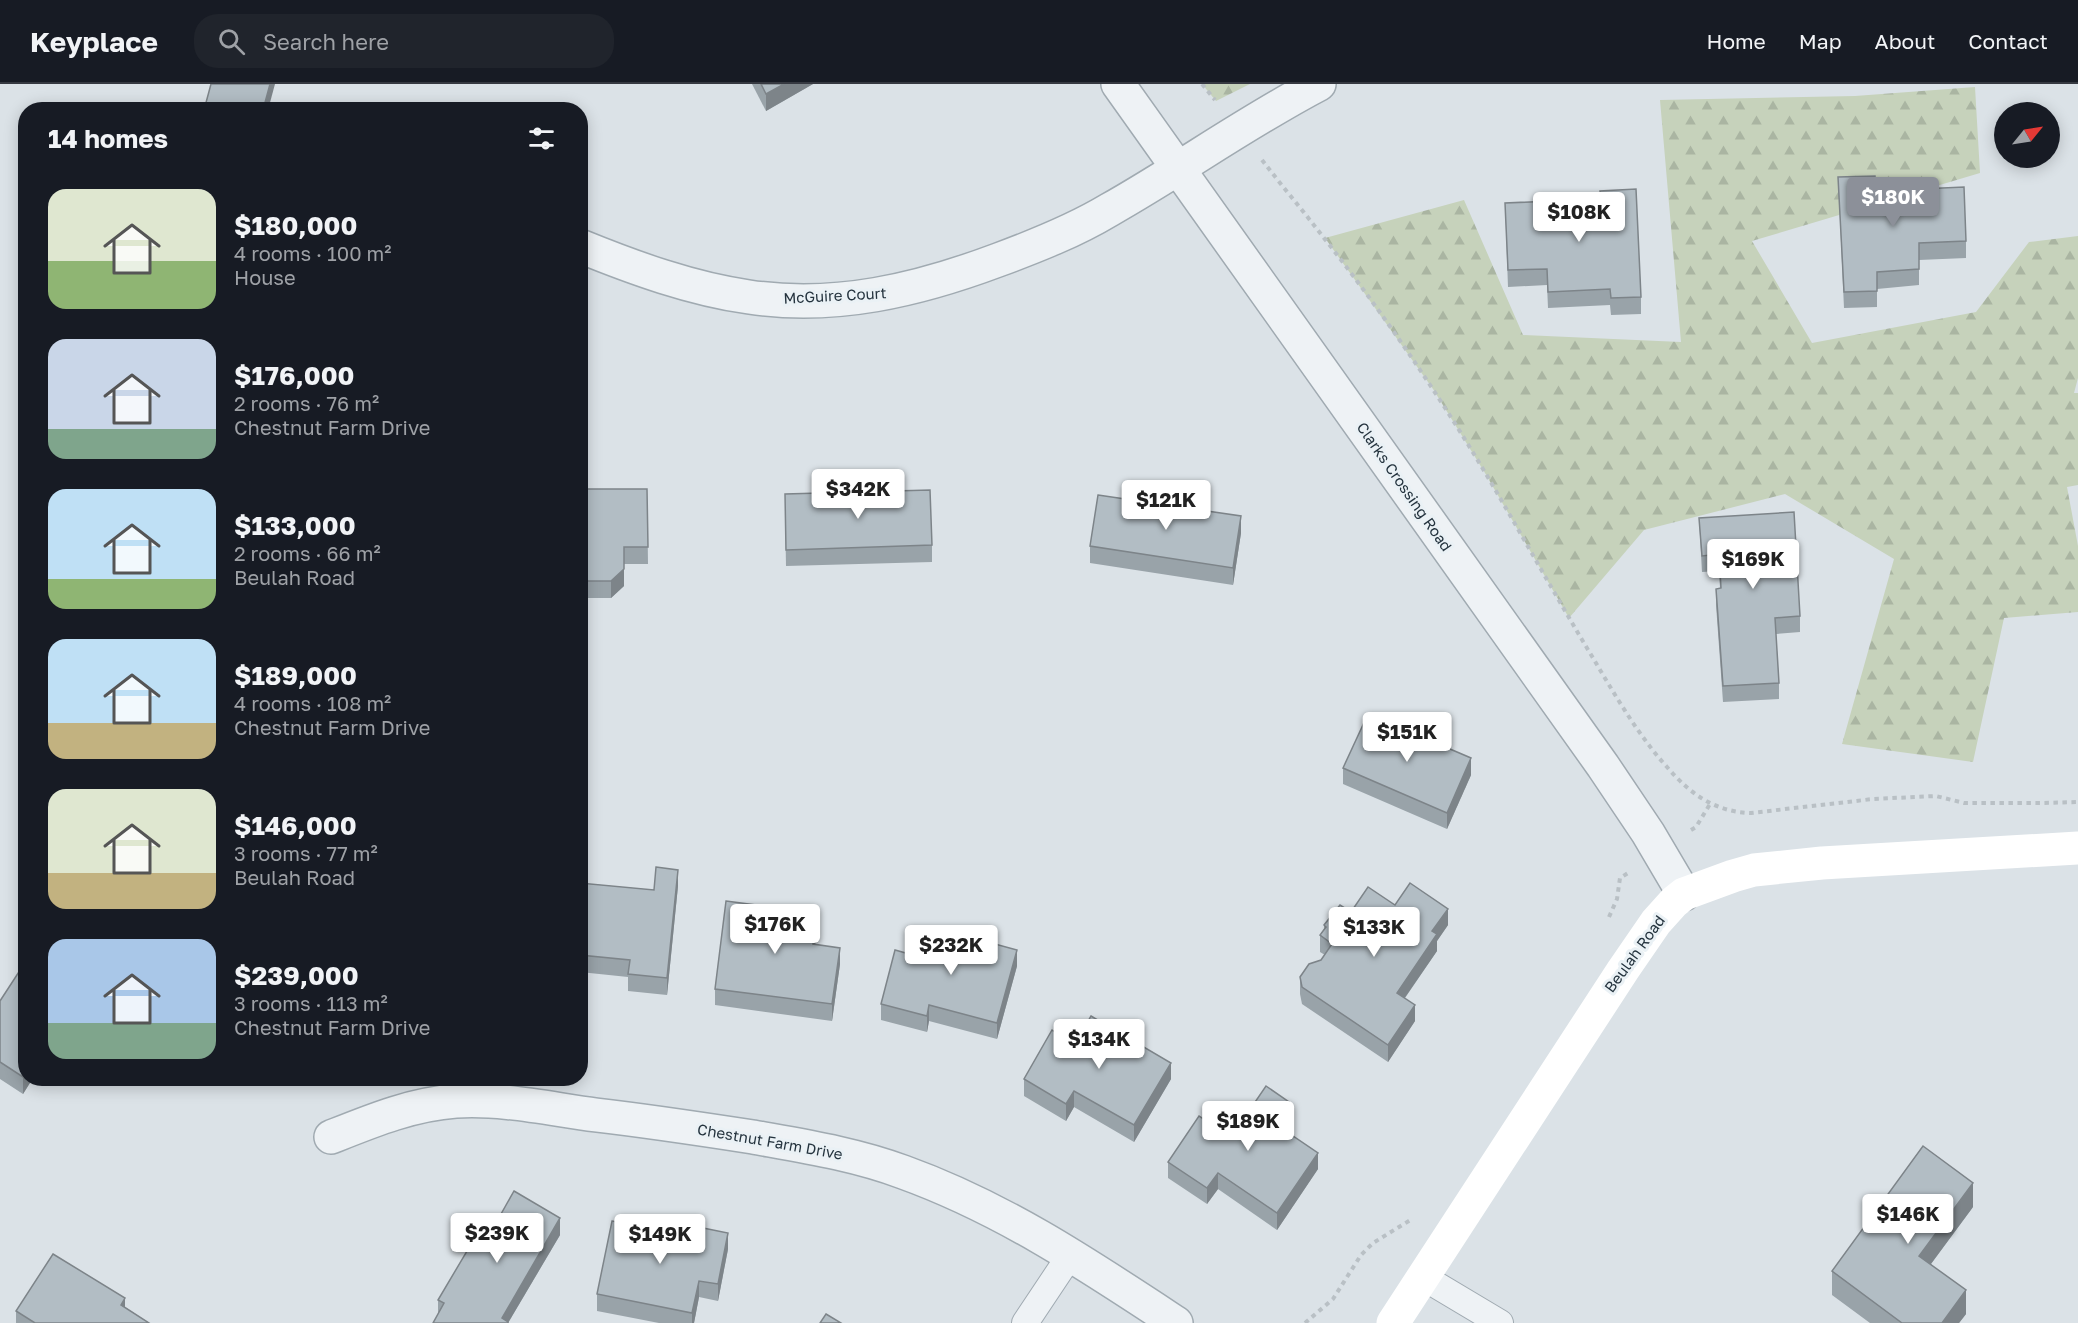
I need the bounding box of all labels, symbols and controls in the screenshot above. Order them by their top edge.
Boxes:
search box [194,14,614,68]
text: Keyplace [30,25,158,58]
icon: search [215,25,248,58]
text: Search here [263,28,389,55]
text: Home [1706,28,1766,54]
text: Map [1799,28,1842,54]
text: About [1875,28,1935,54]
text: Contact [1968,28,2048,54]
north arrow [1994,102,2060,168]
map controls [1994,102,2060,168]
icon: filters [525,122,558,155]
text: 14 homes [48,123,168,154]
pin: $180K [1851,177,1935,228]
text: $180K [1861,184,1925,208]
pin: $108K [1537,192,1621,243]
text: $108K [1547,199,1611,223]
text: $180,000 [234,210,357,241]
icon: home [96,213,168,285]
text: 4 rooms · 100 m² [234,241,392,265]
text: House [234,265,296,289]
street label: McGuire Court [783,283,887,307]
text: $176,000 [234,360,355,391]
icon: home [96,363,168,435]
text: 2 rooms · 76 m² [234,391,379,415]
text: Chestnut Farm Drive [234,415,430,439]
street label: Clarks Crossing Road [1353,418,1456,554]
pin: $342K [816,469,900,520]
text: $342K [826,476,890,500]
pin: $121K [1124,480,1208,531]
text: $121K [1136,487,1196,511]
text: $133,000 [234,510,356,541]
icon: home [96,513,168,585]
pin: $169K [1711,539,1795,590]
text: 2 rooms · 66 m² [234,541,381,565]
text: $169K [1721,546,1785,570]
text: Beulah Road [234,565,355,589]
text: $189,000 [234,660,357,691]
icon: home [96,663,168,735]
text: 4 rooms · 108 m² [234,691,391,715]
pin: $151K [1365,712,1449,763]
text: Chestnut Farm Drive [234,715,430,739]
text: $151K [1377,719,1437,743]
text: $146,000 [234,810,357,841]
icon: home [96,813,168,885]
text: 3 rooms · 77 m² [234,841,378,865]
text: Beulah Road [234,865,355,889]
pin: $176K [733,904,817,955]
pin: $133K [1332,907,1416,958]
text: $176K [744,911,806,935]
street label: Beulah Road [1600,911,1668,995]
text: $133K [1343,914,1405,938]
pin: $232K [909,925,993,976]
text: $232K [919,932,983,956]
text: $239,000 [234,960,359,991]
icon: home [96,963,168,1035]
text: 3 rooms · 113 m² [234,991,388,1015]
text: Chestnut Farm Drive [234,1015,430,1039]
pin: $134K [1057,1019,1141,1070]
text: $134K [1068,1026,1130,1050]
pin: $189K [1206,1101,1290,1152]
text: $189K [1216,1108,1280,1132]
street label: Chestnut Farm Drive [696,1119,845,1163]
pin: $146K [1866,1194,1950,1245]
text: $146K [1876,1201,1940,1225]
pin: $239K [455,1213,539,1264]
pin: $149K [618,1214,702,1265]
text: $239K [465,1220,530,1244]
text: $149K [628,1221,692,1245]

